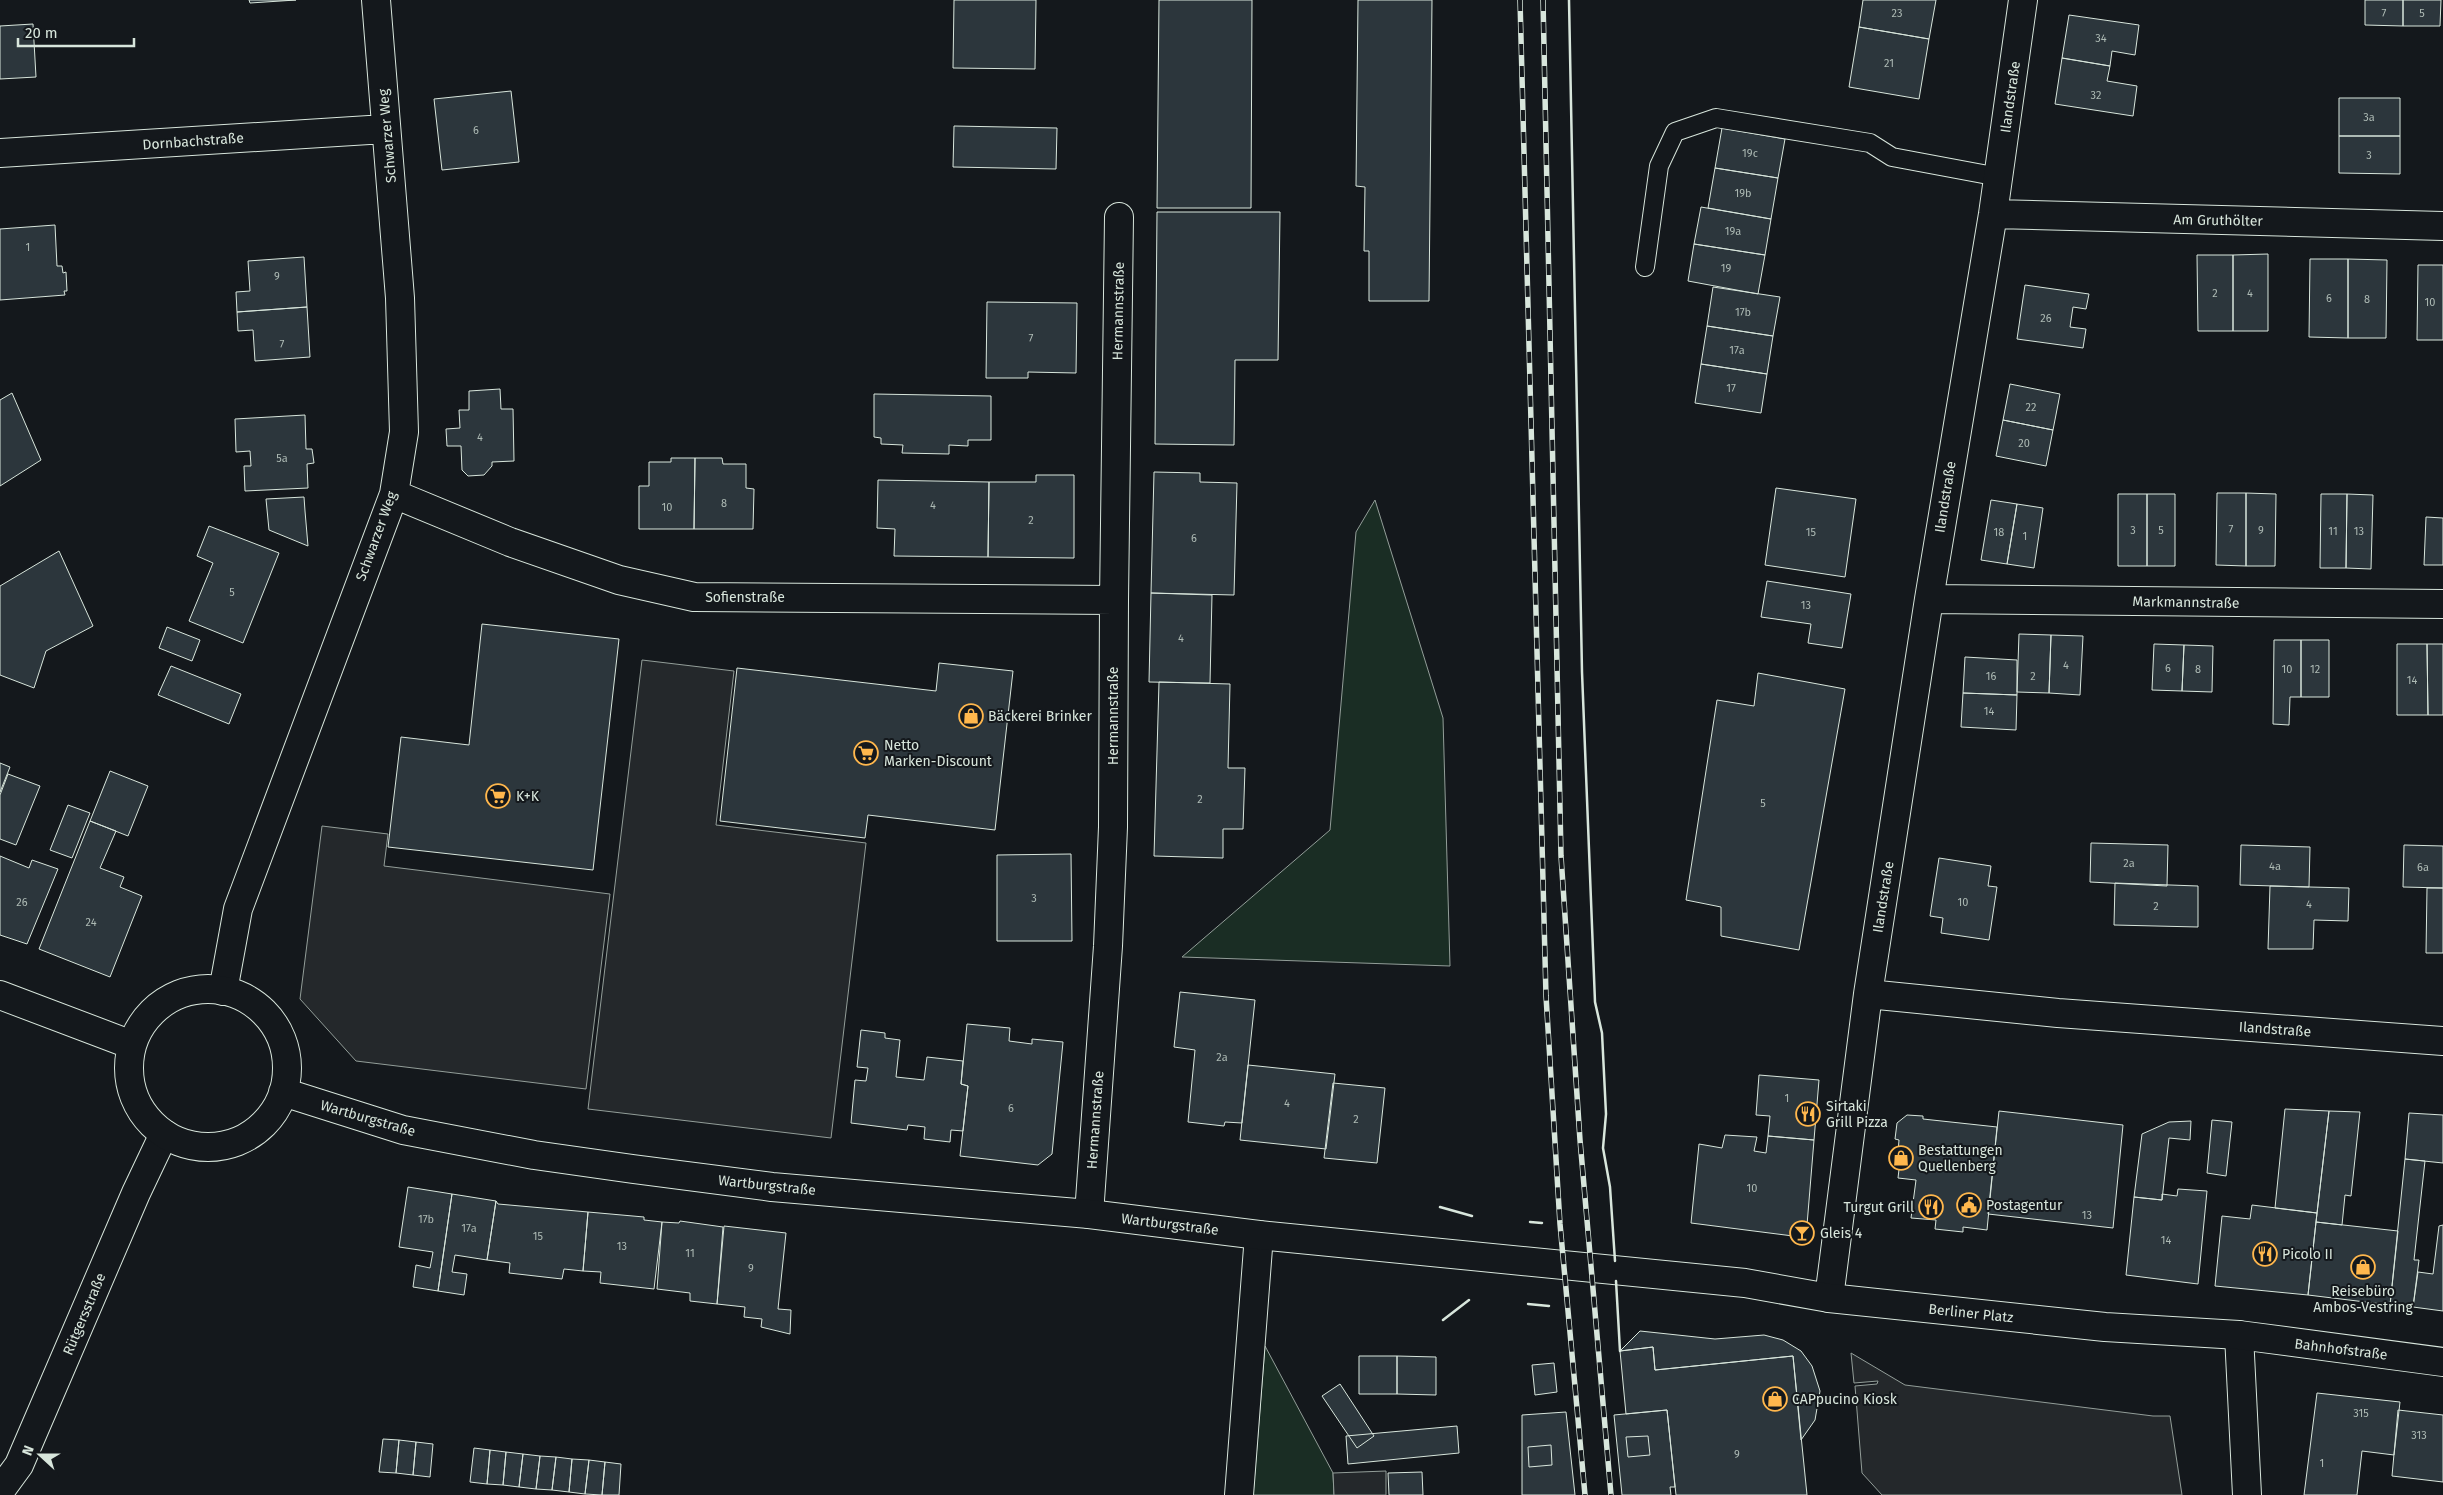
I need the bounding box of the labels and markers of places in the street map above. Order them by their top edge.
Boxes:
shop icon: Bäckerei Brinker [958,703,984,729]
place label: Bäckerei Brinker [988,708,1093,725]
place label: Netto Marken-Discount [884,737,993,770]
supermarket icon: Netto Marken-Discount [853,740,879,766]
supermarket icon: K+K [485,783,511,809]
place label: K+K [516,788,540,805]
place label: Sirtaki Grill Pizza [1826,1098,1888,1131]
restaurant icon: Sirtaki Grill Pizza [1795,1101,1821,1127]
place label: Bestattungen Quellenberg [1918,1142,2003,1175]
shop icon: Bestattungen Quellenberg [1888,1145,1914,1171]
public building icon: Postagentur [1956,1192,1982,1218]
restaurant icon: Turgut Grill [1918,1194,1944,1220]
place label: Postagentur [1986,1197,2063,1214]
place label: Turgut Grill [1844,1199,1914,1216]
bar icon: Gleis 4 [1789,1220,1815,1246]
place label: Gleis 4 [1820,1225,1863,1242]
restaurant icon: Picolo II [2252,1241,2278,1267]
place label: Picolo II [2282,1246,2333,1263]
shop icon: Reisebüro Ambos-Vestring [2350,1254,2376,1280]
place label: Reisebüro Ambos-Vestring [2313,1283,2414,1316]
shop icon: CAPpucino Kiosk [1762,1386,1788,1412]
place label: CAPpucino Kiosk [1792,1391,1898,1408]

